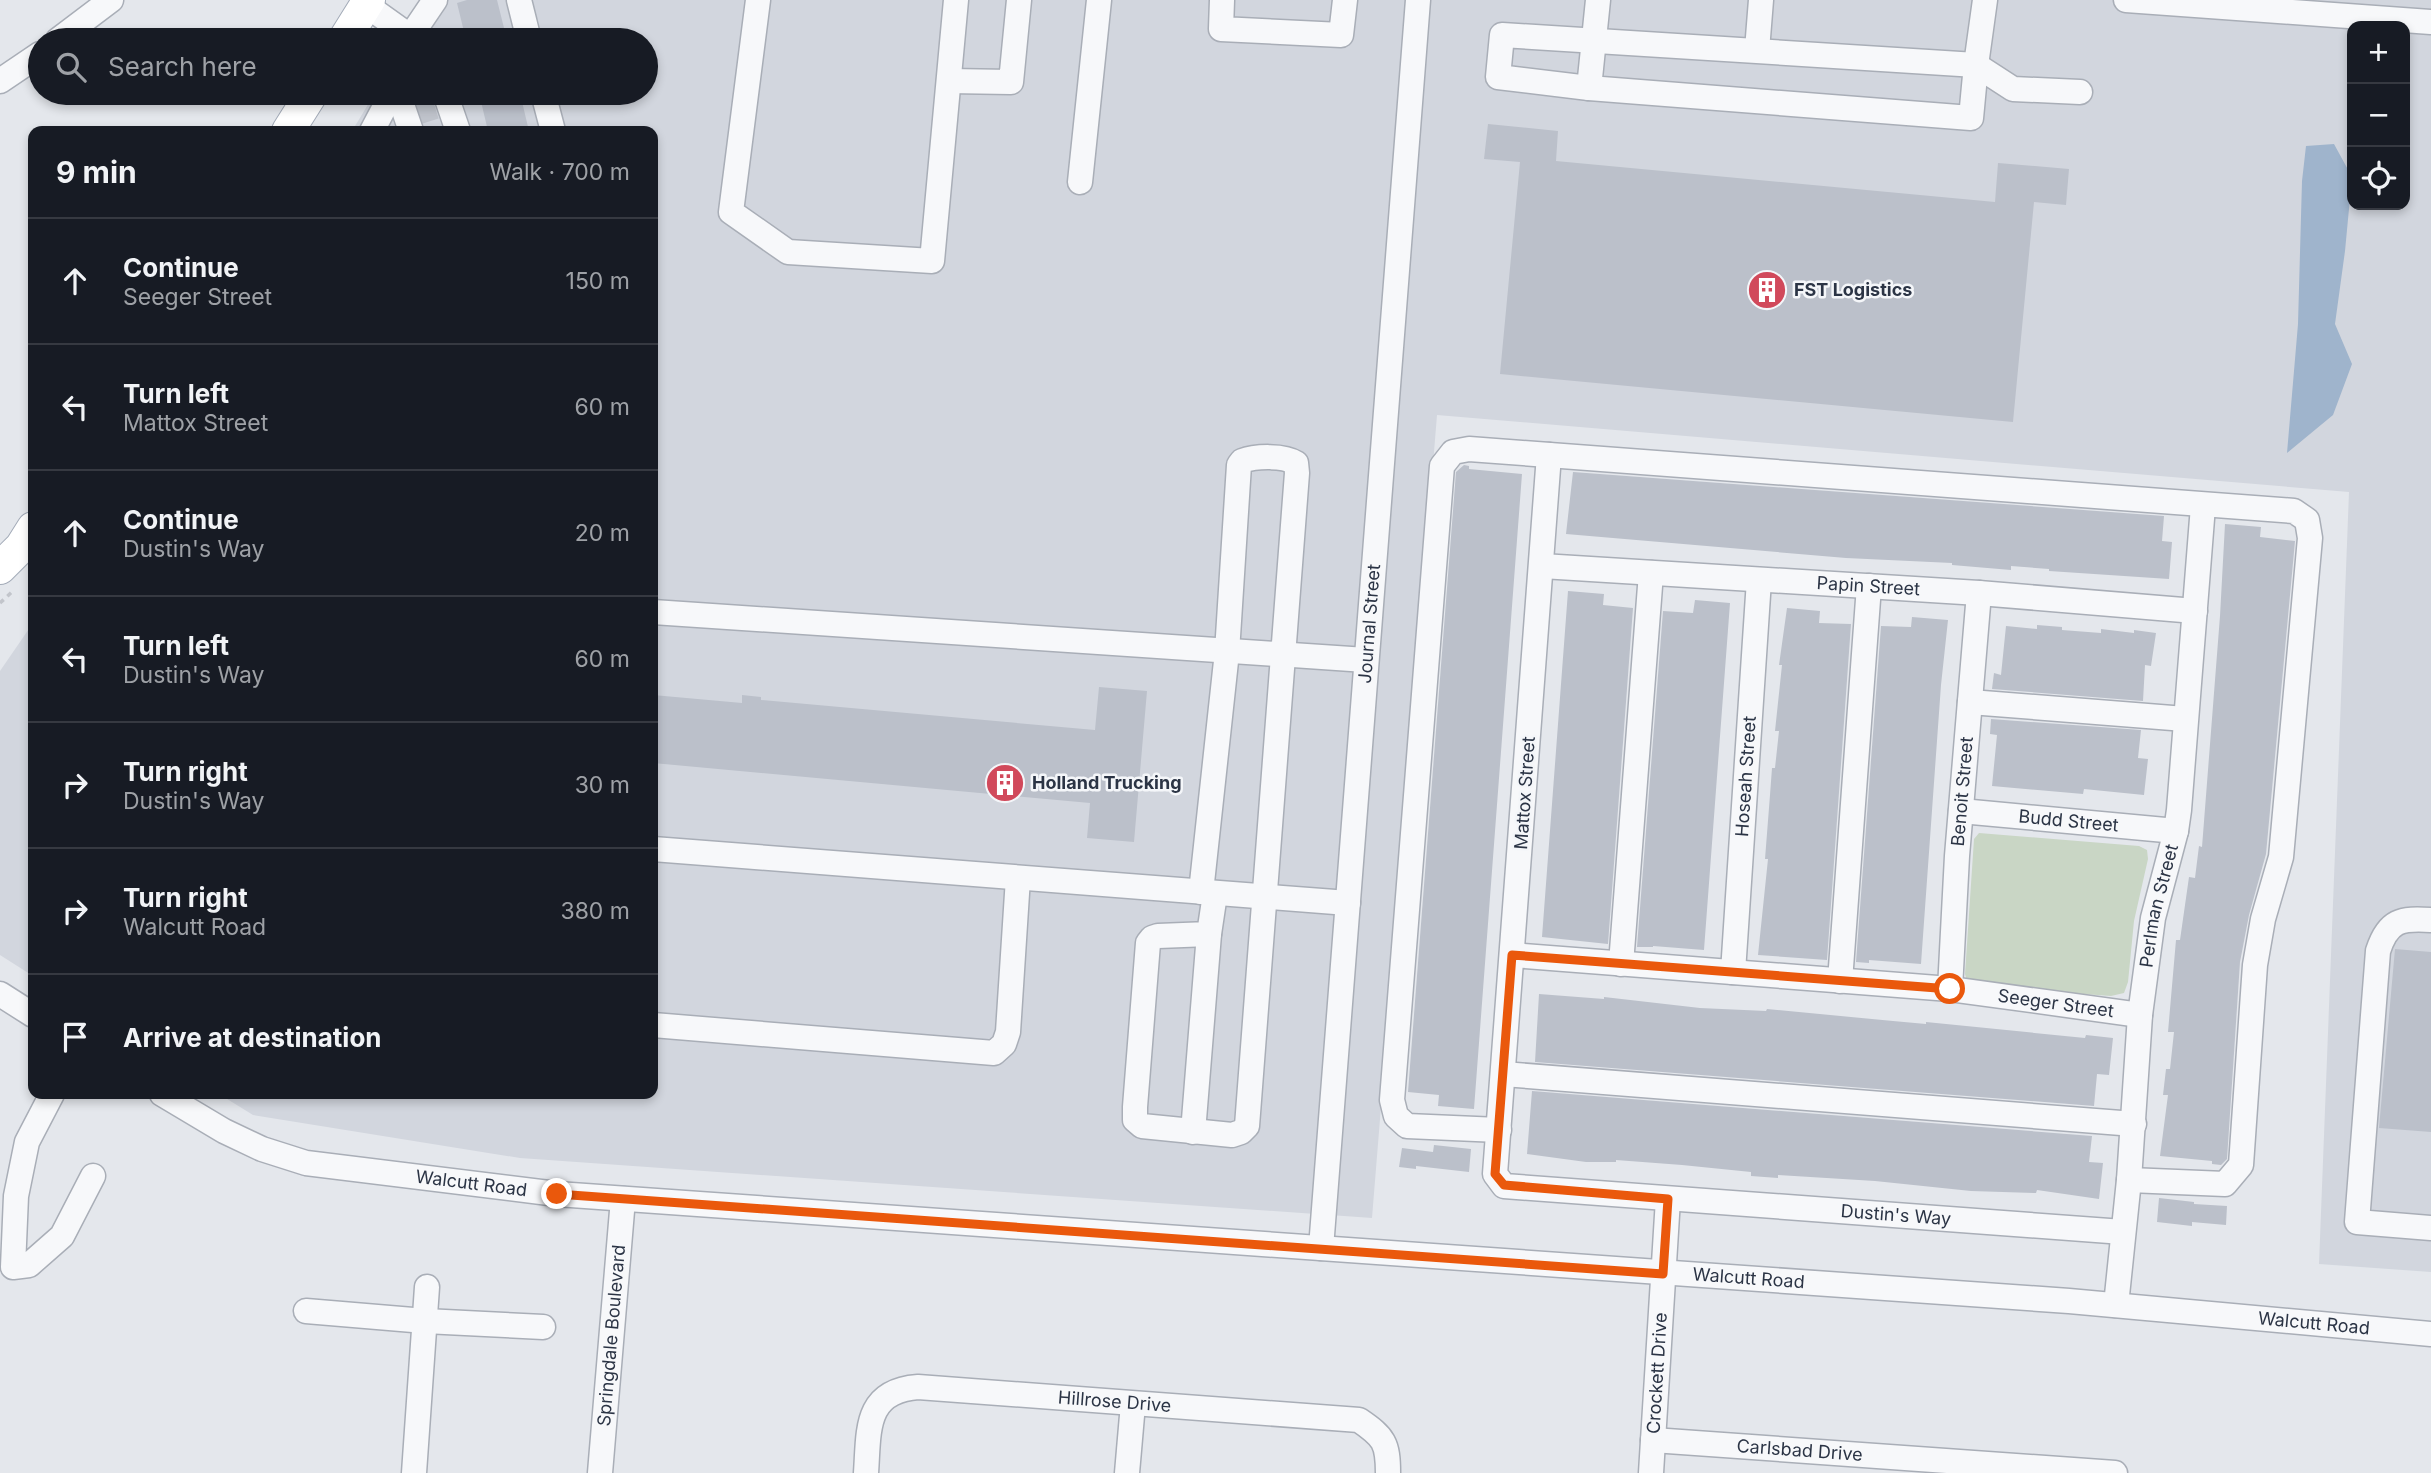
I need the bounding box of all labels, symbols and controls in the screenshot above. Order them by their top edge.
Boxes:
map controls [2347,21,2410,210]
button: + [2347,21,2410,84]
search box [28,28,658,105]
icon: search [52,48,90,86]
text: Search here [108,51,257,82]
button: − [2347,84,2410,147]
button: locate [2347,147,2410,210]
text: 9 min [56,154,137,190]
text: Walk · 700 m [490,158,630,186]
text: Continue [123,252,239,283]
icon: ahead [56,262,94,300]
text: 150 m [566,267,630,295]
building icon: FST Logistics [1746,269,1788,311]
place label: FST Logistics [1794,279,1912,300]
text: Seeger Street [123,283,272,311]
text: Turn left [123,378,229,409]
icon: left [56,388,94,426]
text: 60 m [575,393,630,421]
text: Mattox Street [123,409,268,437]
text: Continue [123,504,239,535]
icon: ahead [56,514,94,552]
text: 20 m [575,519,630,547]
text: Dustin's Way [123,535,265,563]
street label: Journal Street [1354,563,1384,684]
street label: Papin Street [1816,572,1921,599]
text: Turn left [123,630,229,661]
icon: left [56,640,94,678]
text: 60 m [575,645,630,673]
text: Dustin's Way [123,661,265,689]
street label: Hoseah Street [1731,715,1760,837]
street label: Mattox Street [1510,735,1539,850]
street label: Benoit Street [1947,736,1977,847]
text: Turn right [123,756,248,787]
building icon: Holland Trucking [984,762,1026,804]
icon: right [56,766,94,804]
text: 30 m [575,771,630,799]
place label: Holland Trucking [1032,772,1182,793]
text: Dustin's Way [123,787,265,815]
street label: Budd Street [2018,805,2120,836]
street label: Perlman Street [2135,842,2182,969]
text: Turn right [123,882,248,913]
icon: right [56,892,94,930]
text: 380 m [560,897,630,925]
text: Walcutt Road [123,913,266,941]
route start [1934,973,1965,1004]
street label: Seeger Street [1996,985,2115,1021]
icon: arrive [56,1018,94,1056]
text: Arrive at destination [123,1022,382,1053]
street label: Walcutt Road [414,1166,528,1200]
route end [541,1178,572,1209]
street label: Dustin's Way [1840,1200,1952,1229]
street label: Springdale Boulevard [593,1244,629,1427]
street label: Walcutt Road [1692,1263,1805,1292]
street label: Walcutt Road [2257,1307,2371,1338]
street label: Crockett Drive [1642,1312,1671,1435]
street label: Hillrose Drive [1057,1387,1172,1416]
street label: Carlsbad Drive [1736,1435,1863,1465]

